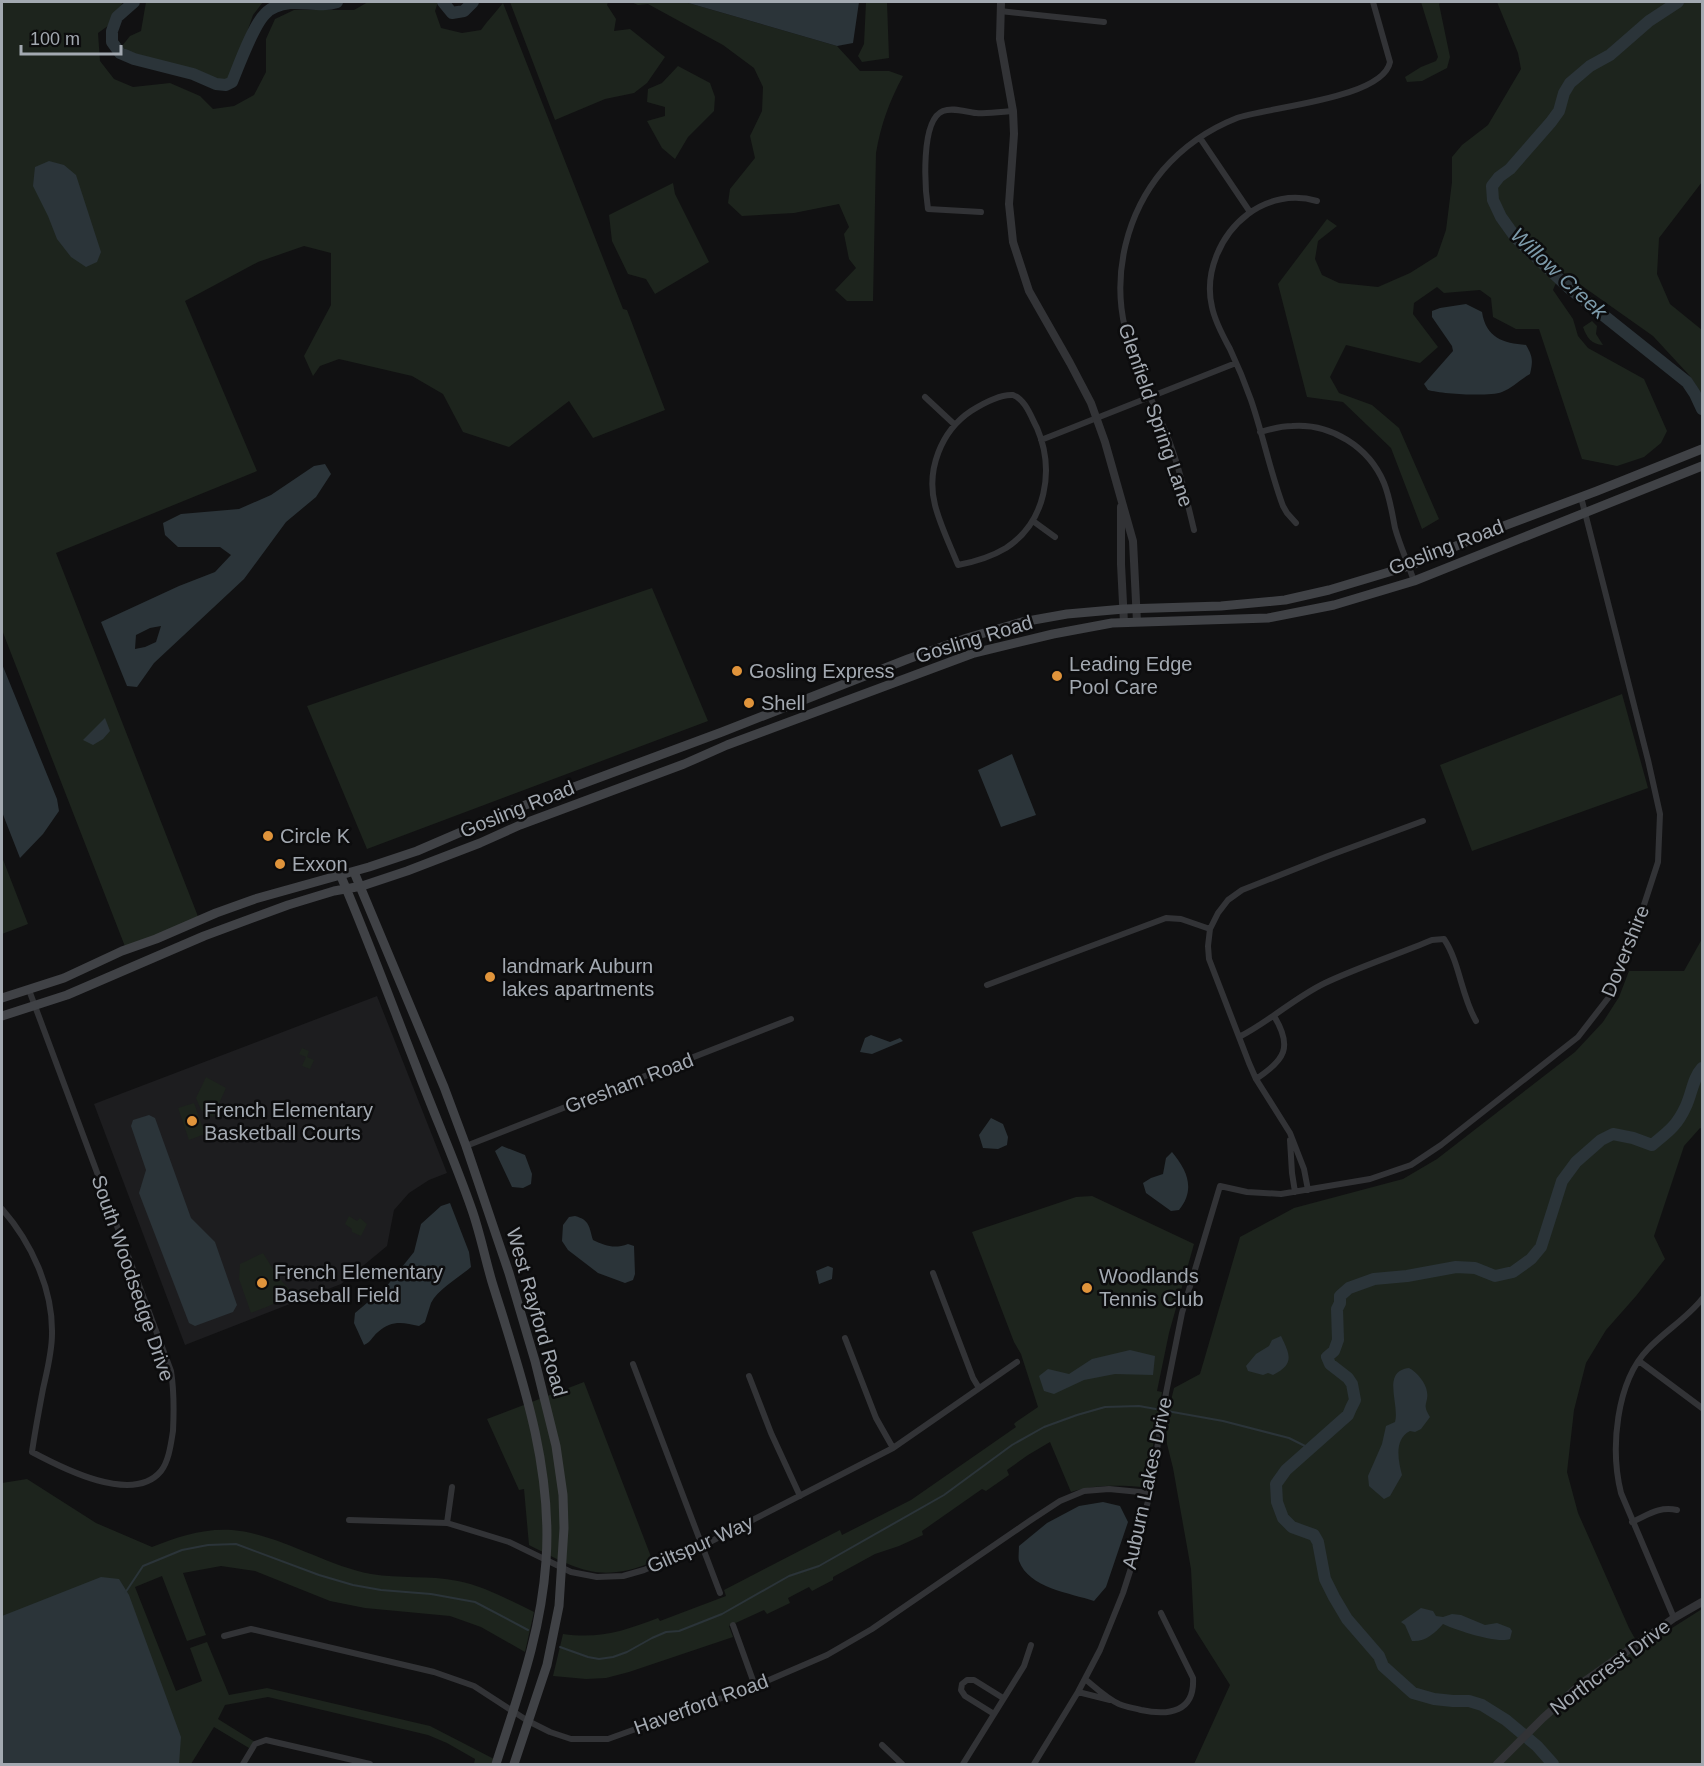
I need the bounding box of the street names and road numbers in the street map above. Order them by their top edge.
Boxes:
street label: Glenfield Spring Lane [1114,320,1198,510]
street label: Gosling Road [1385,515,1507,579]
street label: Gosling Road [913,611,1035,667]
street label: Gosling Road [457,776,577,842]
street label: Dovershire [1597,902,1653,1000]
street label: Gresham Road [562,1048,696,1118]
street label: South Woodsedge Drive [87,1172,179,1384]
street label: West Rayford Road [502,1225,572,1399]
street label: Auburn Lakes Drive [1118,1395,1176,1571]
street label: Giltspur Way [644,1511,756,1577]
street label: Northcrest Drive [1546,1615,1674,1719]
street label: Haverford Road [631,1670,771,1738]

